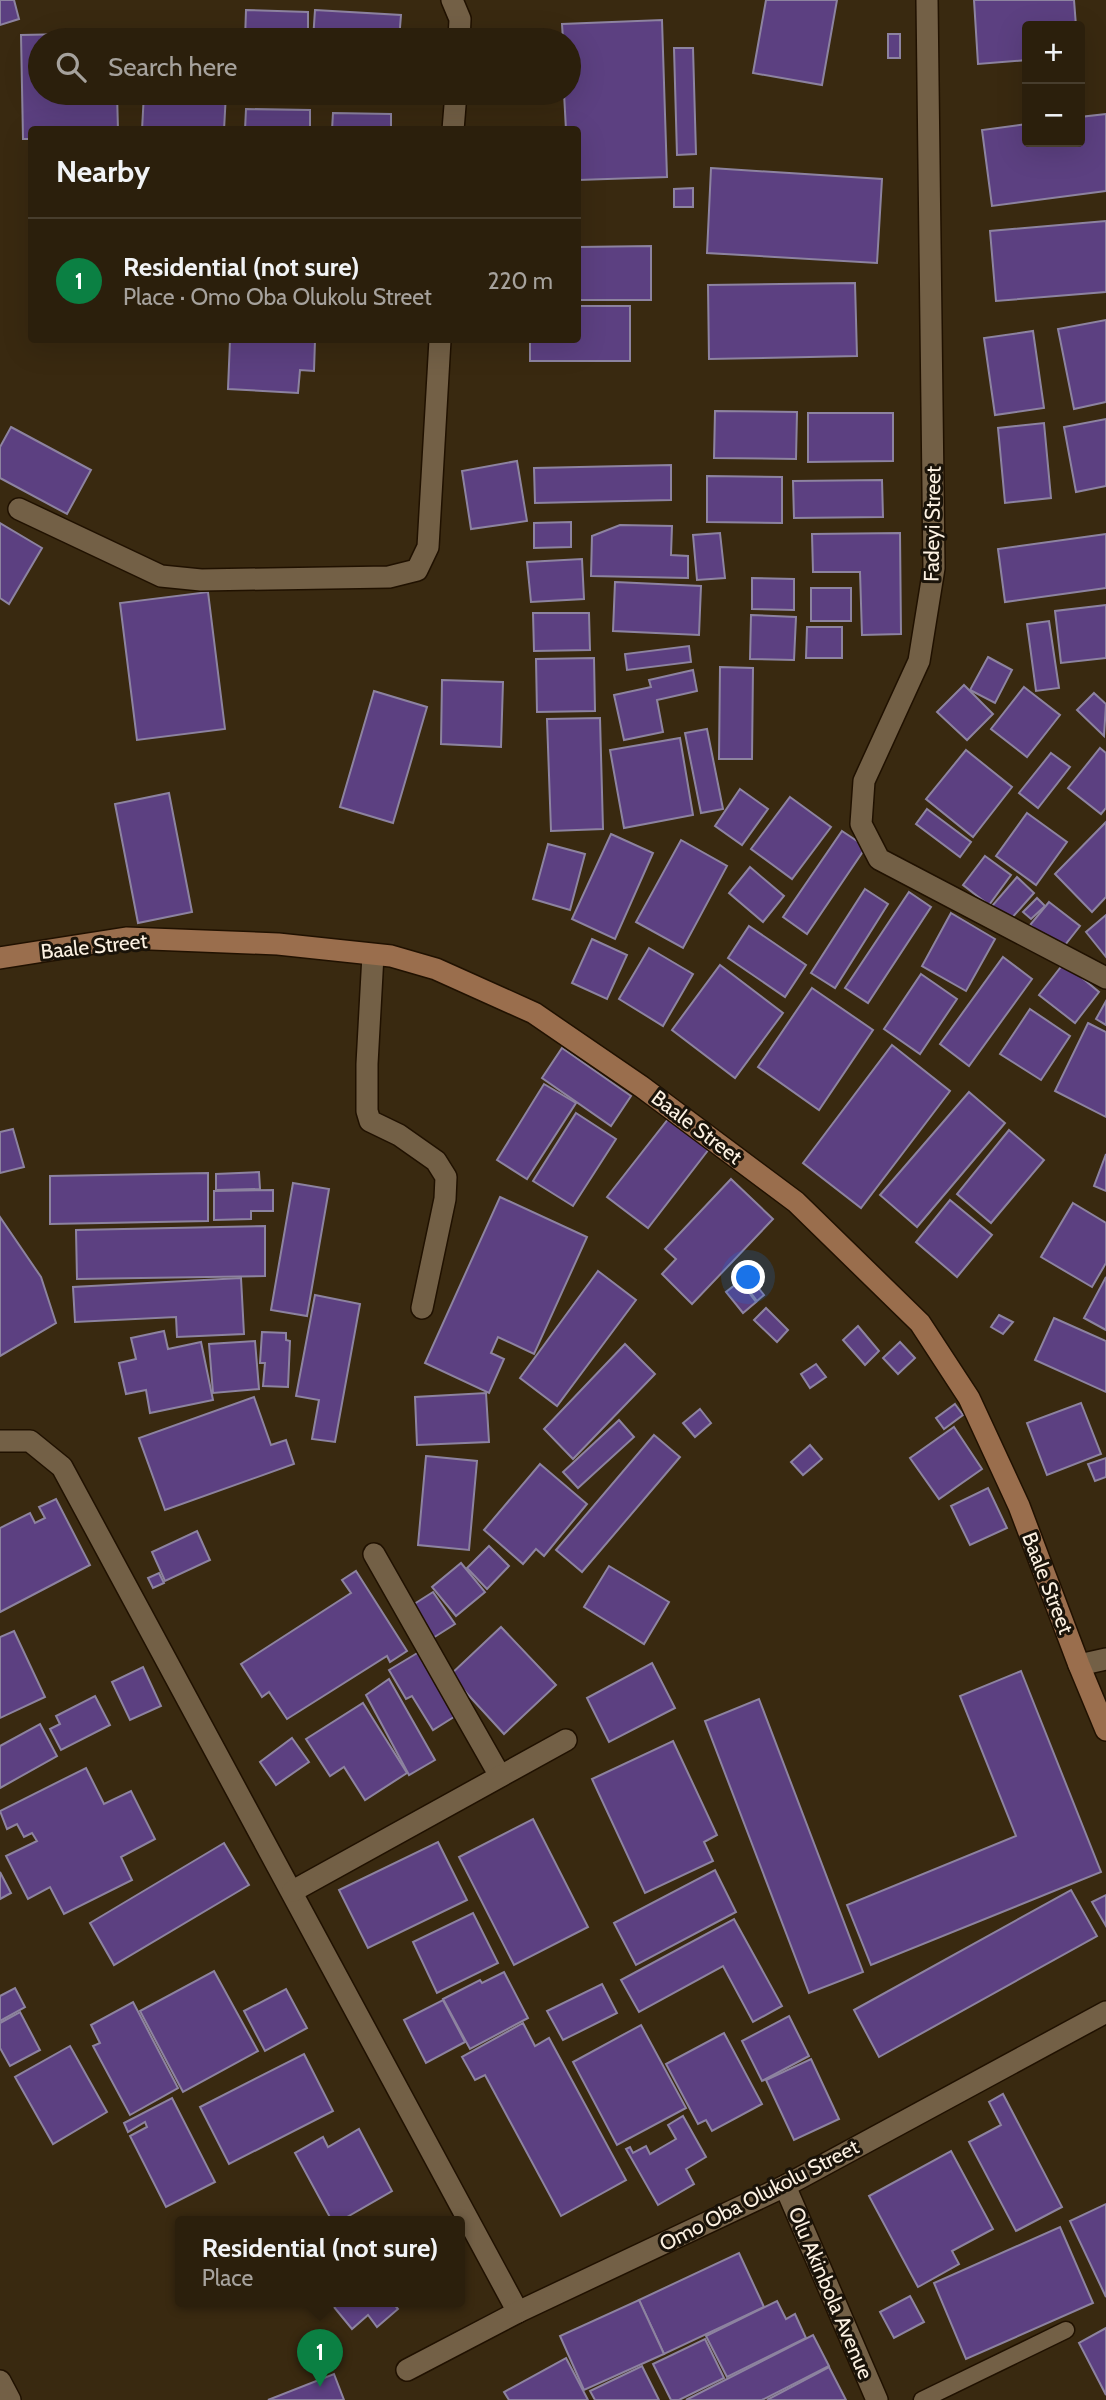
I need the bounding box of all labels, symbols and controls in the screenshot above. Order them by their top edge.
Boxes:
map controls [1022,21,1085,147]
button: + [1022,21,1085,84]
search box [28,28,581,105]
icon: search [52,48,90,86]
text: Search here [108,51,237,83]
button: − [1022,84,1085,147]
text: Nearby [56,153,150,190]
text: Residential (not sure) [123,251,359,283]
text: 1 [75,267,83,295]
text: 220 m [487,267,553,295]
text: Place · Omo Oba Olukolu Street [123,283,432,311]
street label: Fadeyi Street [918,466,946,582]
street label: Baale Street [39,928,149,964]
street label: Baale Street [647,1085,747,1169]
your location [731,1260,765,1294]
street label: Baale Street [1017,1529,1079,1637]
street label: Omo Oba Olukolu Street [655,2134,863,2256]
street label: Olu Akinbola Avenue [783,2203,879,2383]
popup [175,2216,465,2307]
text: Residential (not sure) [202,2232,438,2264]
text: Place [202,2264,253,2292]
pin: 1 [297,2329,343,2387]

